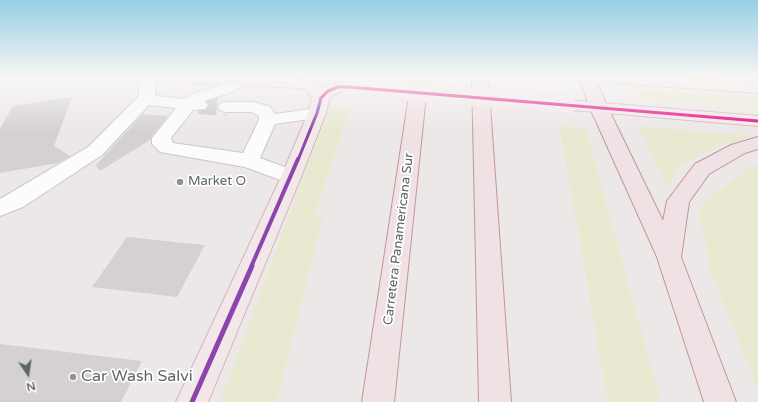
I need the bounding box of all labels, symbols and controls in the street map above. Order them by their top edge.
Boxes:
street label: Carretera Panamericana Sur [381,152,417,326]
place label: Market O [188,174,246,190]
marker: Market O [175,177,185,187]
north arrow [8,354,48,394]
place label: Car Wash Salvi [81,367,193,387]
marker: Car Wash Salvi [68,372,78,382]
text: N [25,379,37,394]

